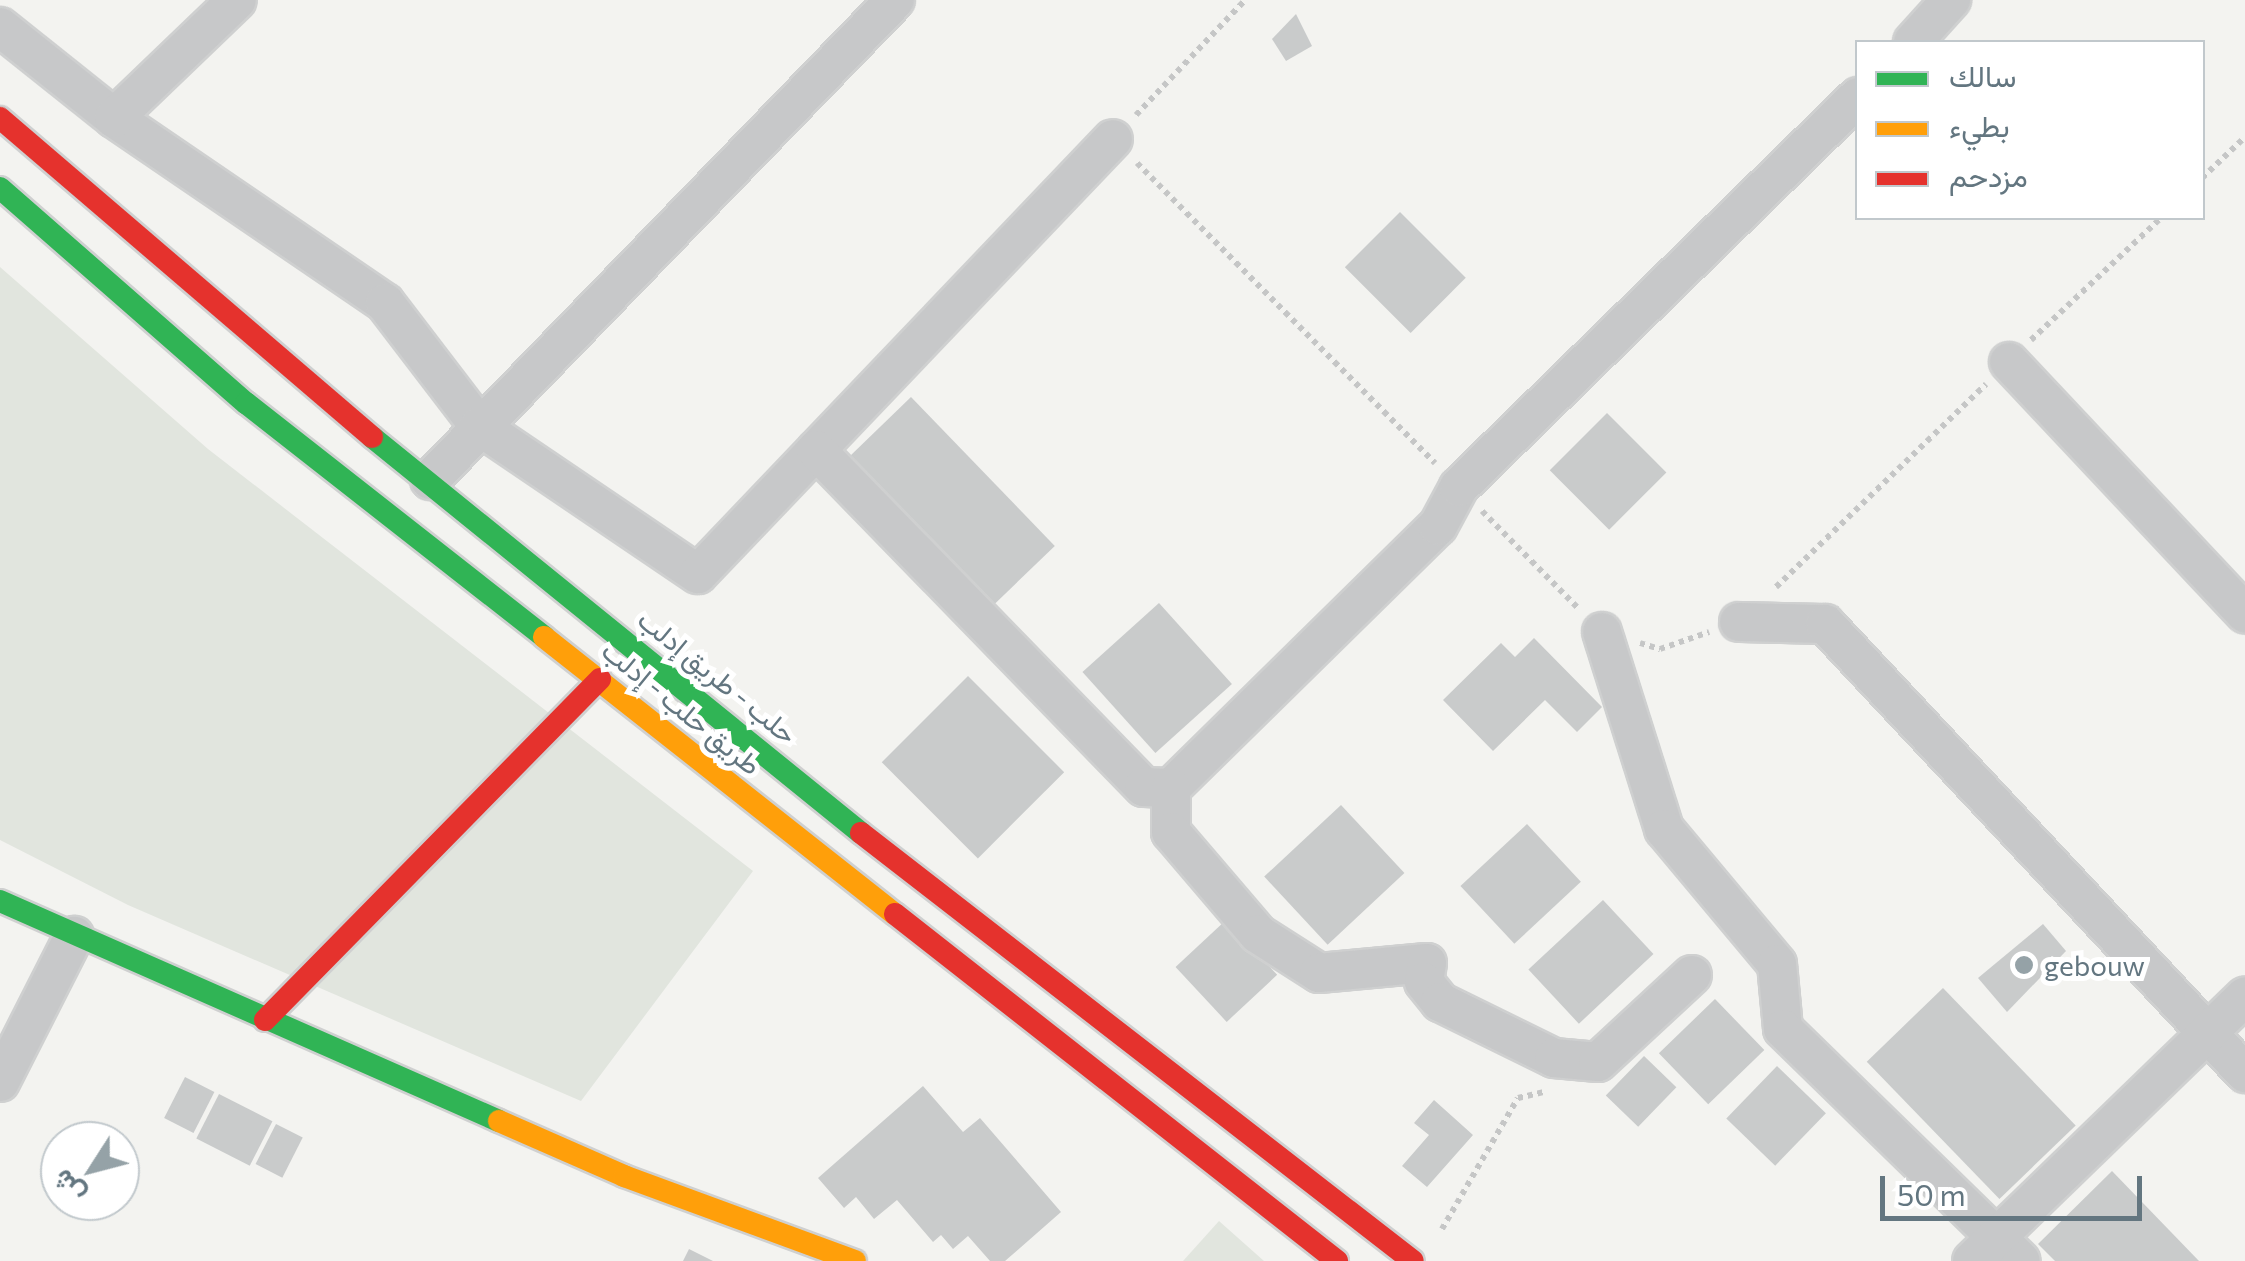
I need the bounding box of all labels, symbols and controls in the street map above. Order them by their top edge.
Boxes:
legend [1855,40,2205,220]
text: سالك [1949,56,2016,93]
text: بطيء [1949,106,2010,143]
text: مزدحم [1949,156,2028,193]
street label: حلب - طريق إدلب [632,602,804,750]
street label: طريق حلب - إدلب [596,633,768,781]
place label: gebouw [2044,948,2145,982]
marker: gebouw [2013,954,2035,976]
north arrow [40,1121,140,1221]
scale bar [1885,1156,2148,1218]
text: ش [44,1164,91,1211]
text: 50 m [1897,1175,1966,1212]

